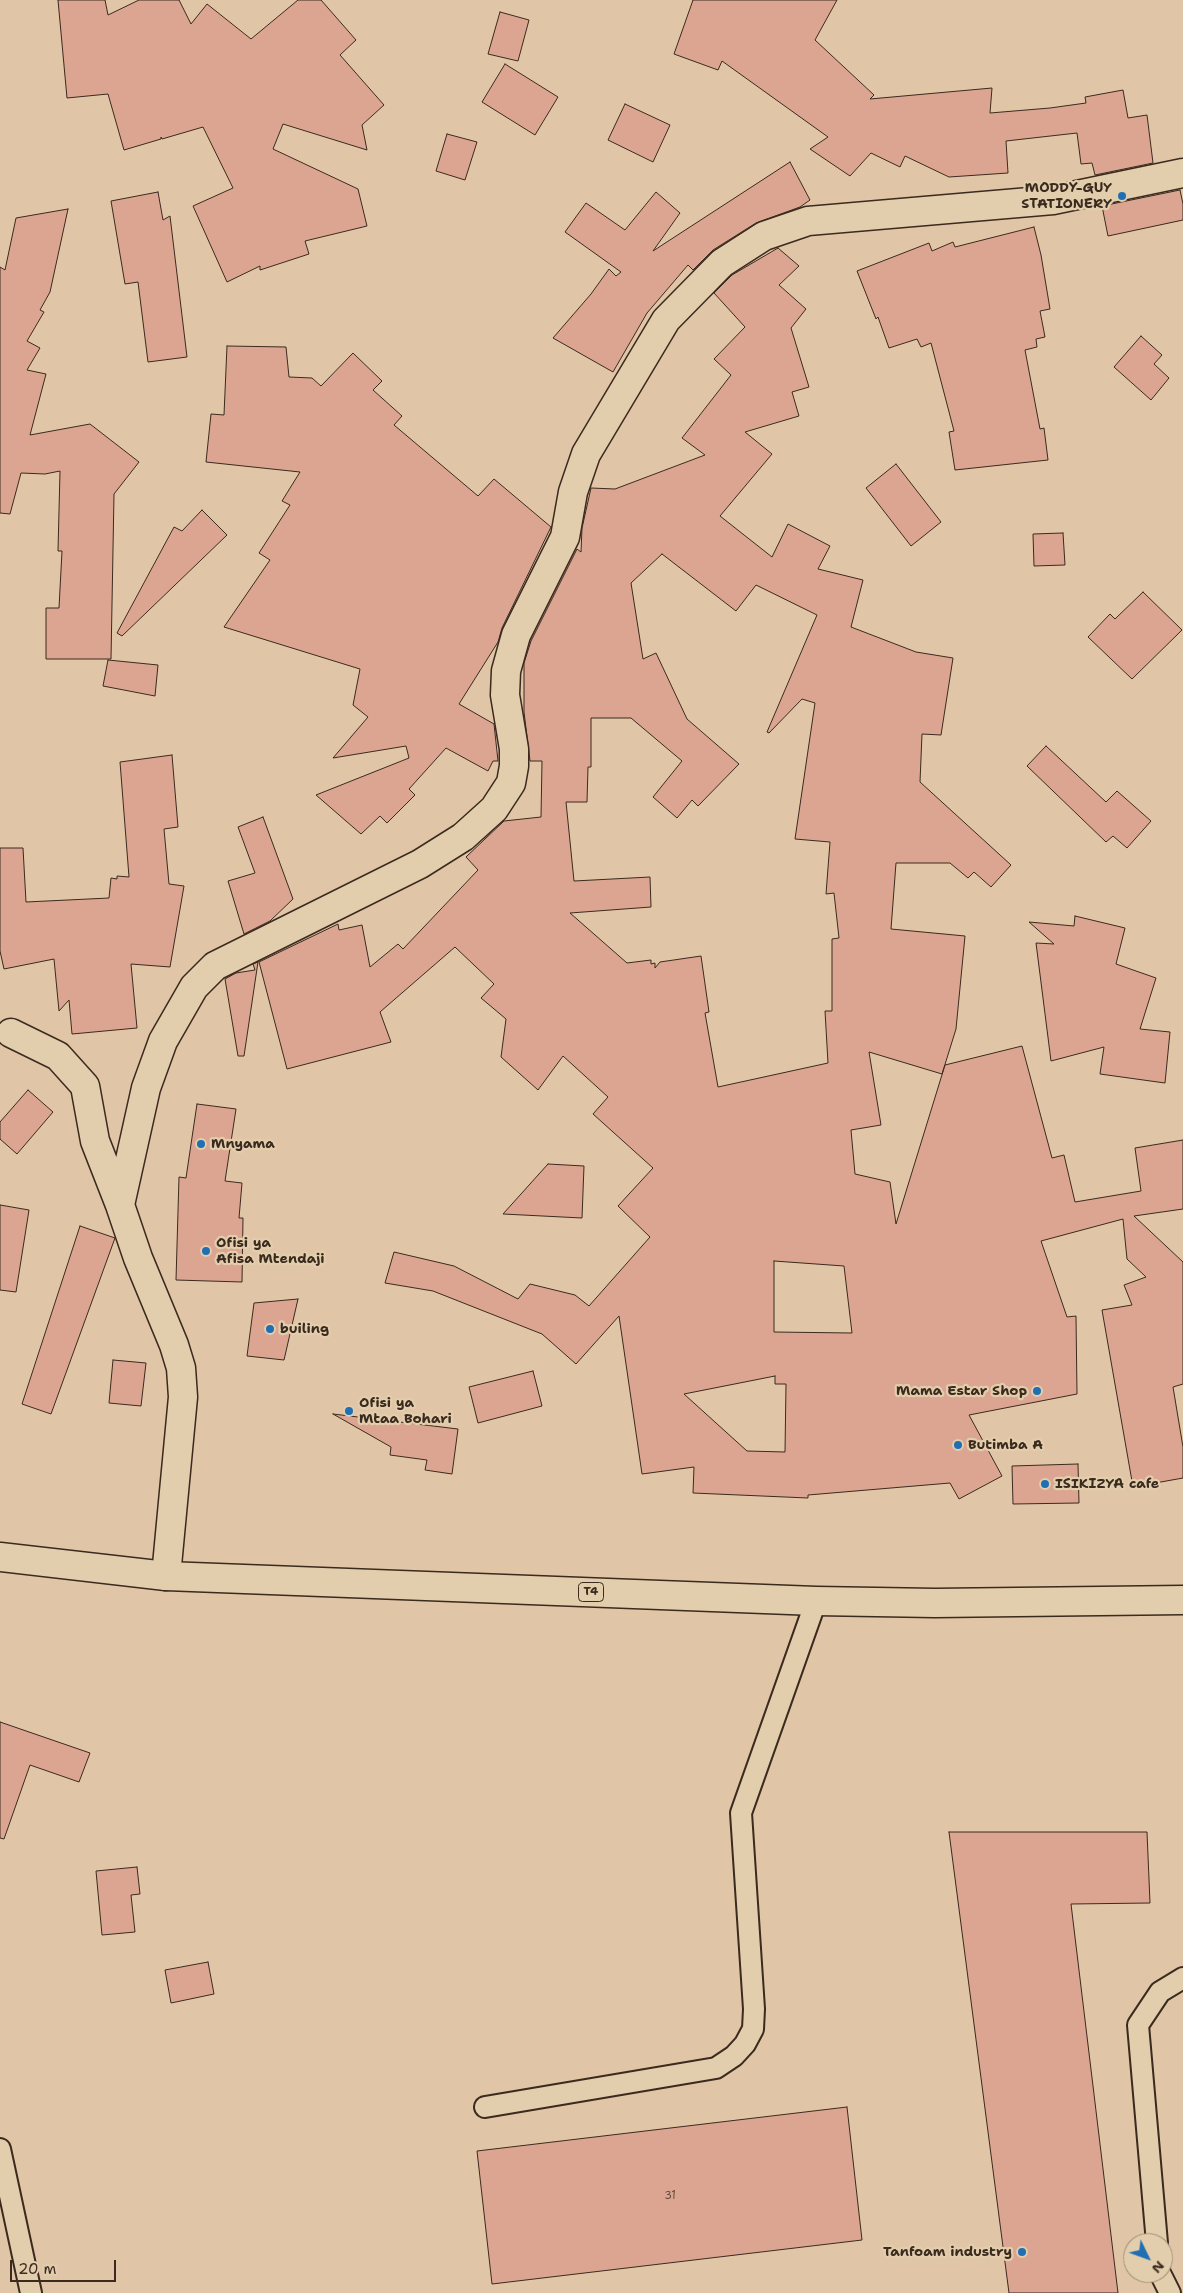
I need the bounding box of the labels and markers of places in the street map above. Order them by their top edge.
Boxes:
place label: MODDY-GUY STATIONERY [1021,180,1112,212]
marker: MODDY-GUY STATIONERY [1116,190,1128,202]
place label: Mnyama [211,1136,275,1152]
marker: Mnyama [195,1138,207,1150]
place label: Ofisi ya Afisa Mtendaji [216,1235,325,1268]
marker: Ofisi ya Afisa Mtendaji [200,1245,212,1257]
place label: builing [280,1321,329,1337]
marker: builing [264,1323,276,1335]
place label: Mama Estar Shop [896,1383,1027,1399]
marker: Mama Estar Shop [1031,1385,1043,1397]
place label: Ofisi ya Mtaa Bohari [359,1395,452,1428]
marker: Ofisi ya Mtaa Bohari [343,1405,355,1417]
place label: Butimba A [968,1437,1043,1453]
marker: Butimba A [952,1439,964,1451]
place label: ISIKIZYA cafe [1055,1476,1159,1492]
marker: ISIKIZYA cafe [1039,1478,1051,1490]
place label: Tanfoam industry [883,2244,1012,2260]
marker: Tanfoam industry [1016,2246,1028,2258]

